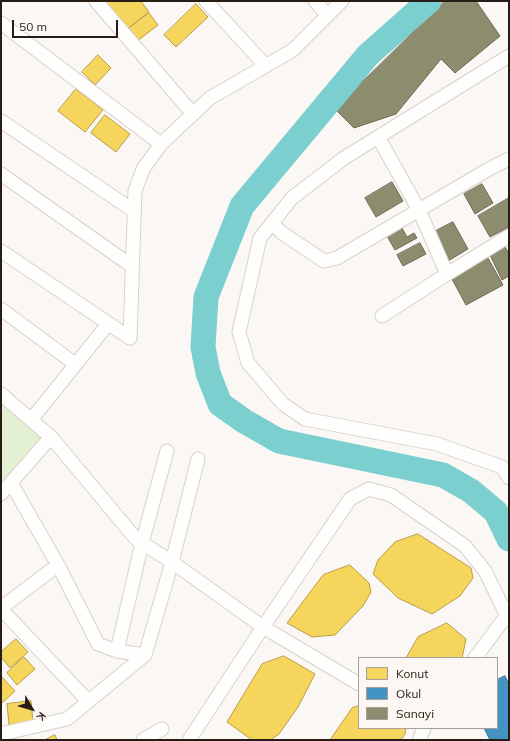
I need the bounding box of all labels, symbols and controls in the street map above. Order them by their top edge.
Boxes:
scale bar [14,12,120,38]
text: 50 m [19,19,47,34]
legend [358,657,498,729]
text: Konut [396,666,428,681]
text: Okul [396,686,421,701]
north arrow [12,689,52,729]
text: Sanayi [396,706,434,721]
text: K [34,709,49,724]

